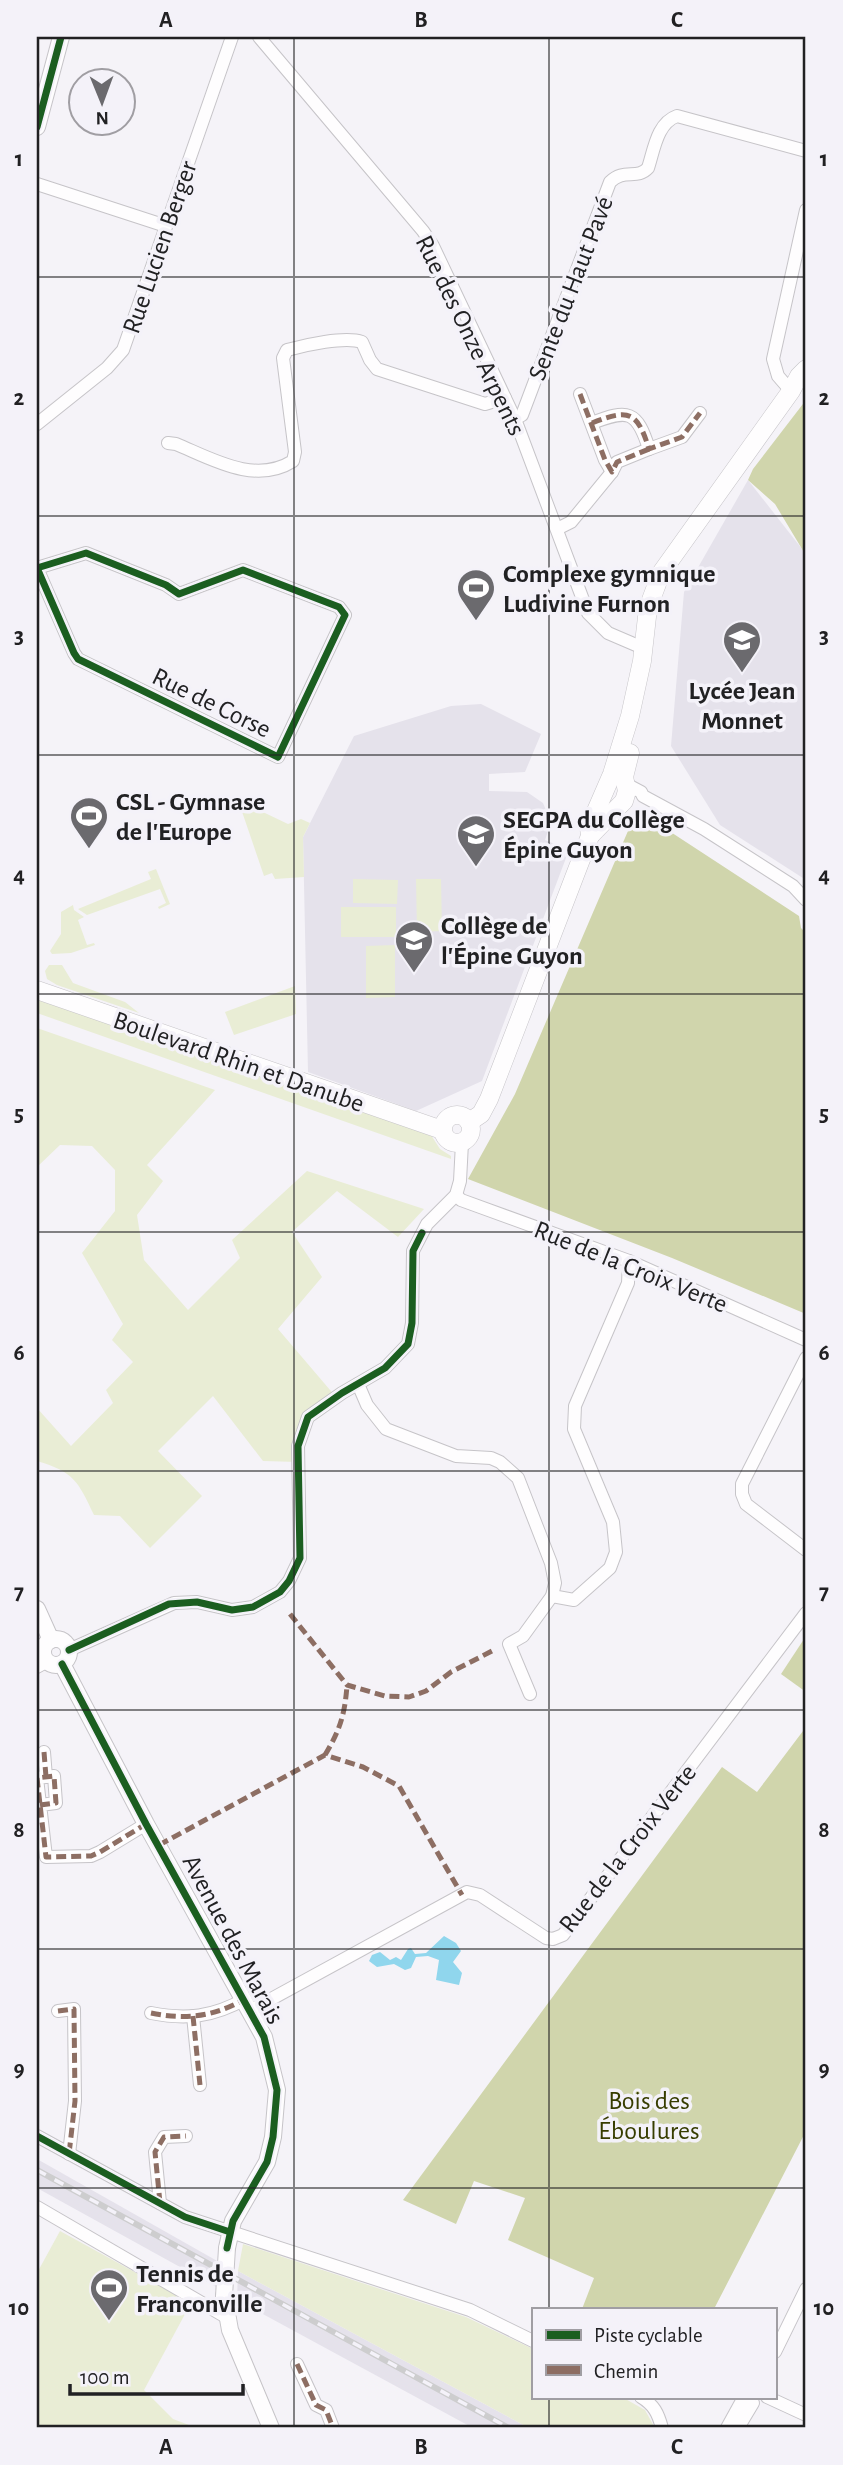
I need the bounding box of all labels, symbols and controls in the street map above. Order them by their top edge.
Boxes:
text: A [159,9,173,32]
text: B [414,9,428,32]
text: C [671,9,683,32]
north arrow [66,66,136,136]
text: N [95,108,109,127]
text: 1 [15,148,23,171]
text: 1 [820,148,828,171]
street label: Rue Lucien Berger [118,157,202,337]
street label: Sente du Haut Pavé [524,193,618,384]
street label: Rue des Onze Arpents [410,231,530,440]
text: 2 [14,387,25,410]
text: 2 [819,387,830,410]
place label: Complexe gymnique Ludivine Furnon [503,561,716,617]
sports icon: Complexe gymnique Ludivine Furnon [455,567,497,622]
school or university icon: Lycée Jean Monnet [721,619,763,674]
text: 3 [14,625,24,648]
text: 3 [819,625,829,648]
street label: Rue de Corse [148,663,275,743]
place label: Lycée Jean Monnet [689,678,795,734]
place label: CSL - Gymnase de l'Europe [116,789,265,845]
sports icon: CSL - Gymnase de l'Europe [68,795,110,850]
place label: SEGPA du Collège Épine Guyon [503,807,685,863]
school or university icon: SEGPA du Collège Épine Guyon [455,813,497,868]
text: 4 [13,864,25,887]
text: 4 [818,864,830,887]
place label: Collège de l'Épine Guyon [441,913,583,969]
school or university icon: Collège de l'Épine Guyon [393,919,435,974]
street label: Boulevard Rhin et Danube [110,1007,367,1117]
text: 5 [14,1103,24,1126]
text: 5 [819,1103,829,1126]
street label: Rue de la Croix Verte [530,1216,731,1318]
text: 6 [13,1342,25,1365]
text: 6 [818,1342,830,1365]
text: 7 [14,1581,24,1604]
text: 7 [819,1581,829,1604]
street label: Rue de la Croix Verte [554,1760,701,1938]
text: 8 [13,1819,25,1842]
text: 8 [818,1819,830,1842]
street label: Avenue des Marais [178,1851,289,2028]
text: 9 [13,2058,25,2081]
text: 9 [818,2058,830,2081]
park label: Bois des Éboulures [598,2088,700,2144]
place label: Tennis de Franconville [136,2261,262,2317]
sports icon: Tennis de Franconville [88,2267,130,2322]
text: 10 [9,2297,29,2320]
text: 10 [814,2297,834,2320]
legend [532,2308,776,2398]
text: Piste cyclable [594,2325,703,2346]
scale bar [70,2353,243,2397]
text: Chemin [594,2361,658,2382]
text: 100 m [80,2367,130,2388]
text: A [159,2436,173,2459]
text: B [414,2436,428,2459]
text: C [671,2436,683,2459]

